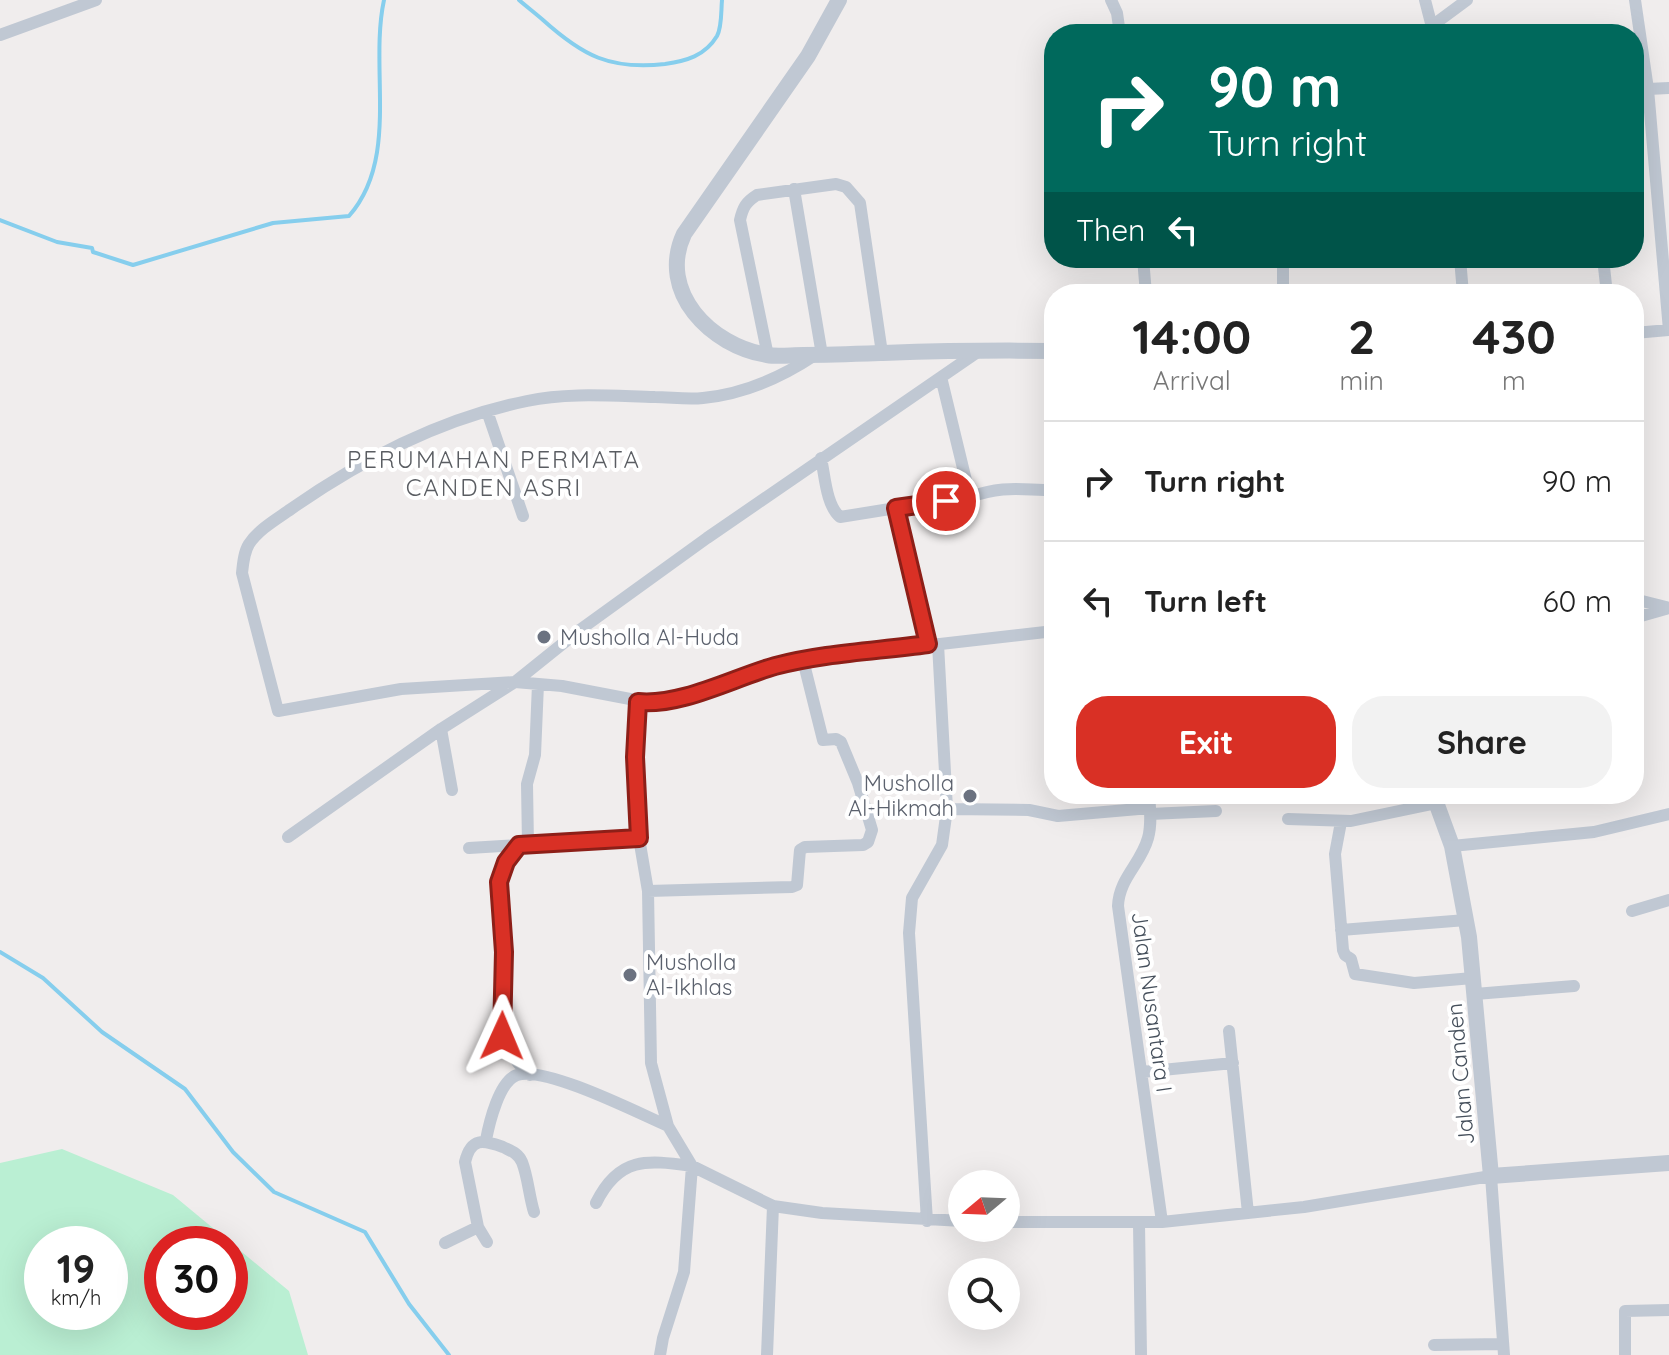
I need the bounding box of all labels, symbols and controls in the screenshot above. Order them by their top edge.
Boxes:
text: 90 m [1208,51,1342,121]
icon: right [1076,56,1180,160]
text: Turn right [1208,120,1367,165]
icon: left [1161,208,1205,252]
text: Then [1076,211,1145,249]
text: 14:00 [1132,306,1251,366]
text: 2 [1348,306,1375,366]
text: 430 [1472,306,1556,366]
text: Arrival [1153,364,1231,397]
text: min [1340,364,1384,397]
text: m [1502,364,1526,397]
district label: PERUMAHAN PERMATA CANDEN ASRI [347,444,641,502]
icon: right [1076,459,1120,503]
text: Turn right [1144,462,1285,500]
text: 90 m [1542,462,1612,500]
pin [912,467,980,535]
icon: arrive [924,479,968,523]
icon: left [1076,579,1120,623]
text: Turn left [1144,582,1267,620]
text: 60 m [1542,582,1612,620]
place label: Musholla Al-Huda [560,623,739,651]
marker: Musholla Al-Huda [535,628,553,646]
button: Exit [1076,696,1336,788]
button: Share [1352,696,1612,788]
place label: Musholla Al-Hikmah [848,769,954,822]
marker: Musholla Al-Hikmah [961,787,979,805]
street label: Jalan Nusantara I [1125,910,1179,1094]
place label: Musholla Al-Ikhlas [646,948,736,1001]
marker: Musholla Al-Ikhlas [621,966,639,984]
position arrow [460,994,544,1078]
street label: Jalan Canden [1440,1002,1480,1146]
north arrow [948,1170,1020,1242]
map controls [948,1170,1020,1330]
speed limit sign: 30 [144,1226,248,1330]
text: 19 [57,1243,95,1293]
button: search [948,1258,1020,1330]
text: km/h [51,1285,101,1310]

